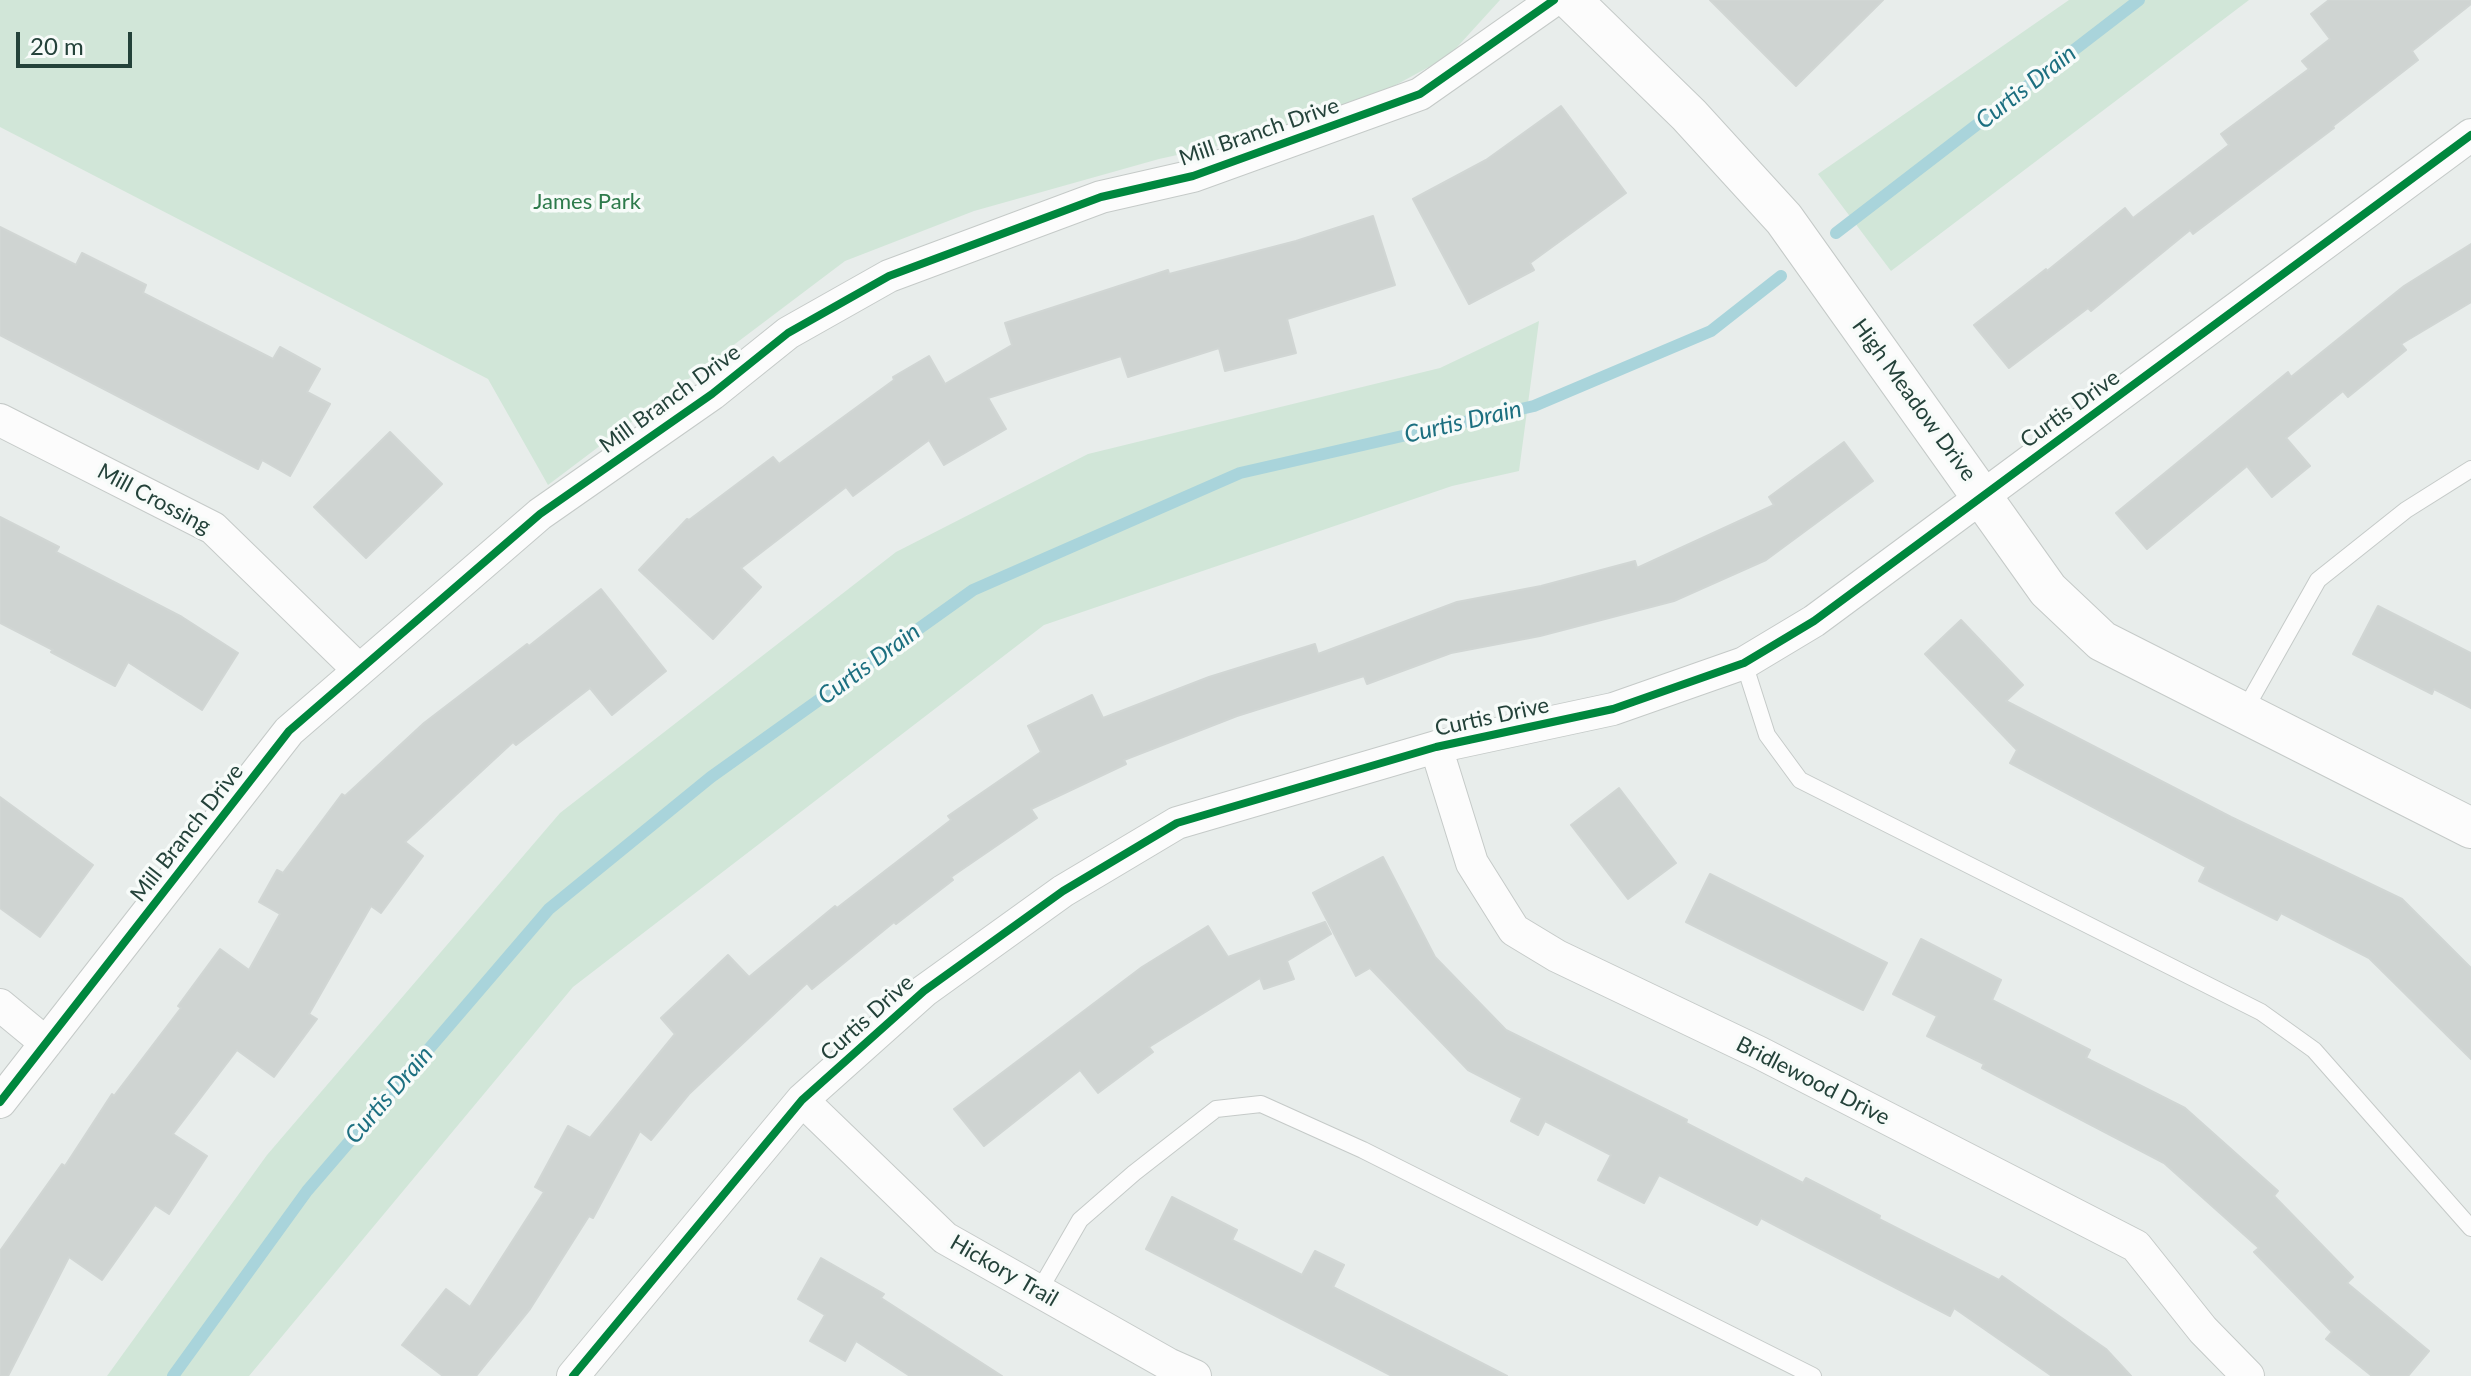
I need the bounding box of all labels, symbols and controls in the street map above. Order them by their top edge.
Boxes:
scale bar [20,16,136,66]
text: 20 m [30,31,84,60]
water label: Curtis Drain [1970,39,2082,135]
street label: Mill Branch Drive [1176,92,1342,172]
park label: James Park [533,189,641,215]
street label: High Meadow Drive [1846,314,1982,486]
street label: Mill Branch Drive [595,339,745,459]
street label: Curtis Drive [2015,364,2125,454]
water label: Curtis Drain [1402,395,1524,449]
street label: Mill Crossing [93,458,215,540]
water label: Curtis Drain [812,617,926,711]
street label: Curtis Drive [1433,692,1551,742]
street label: Mill Branch Drive [125,759,249,907]
street label: Curtis Drive [815,969,919,1067]
street label: Bridlewood Drive [1732,1031,1894,1131]
water label: Curtis Drain [339,1040,439,1150]
street label: Hickory Trail [945,1230,1063,1312]

